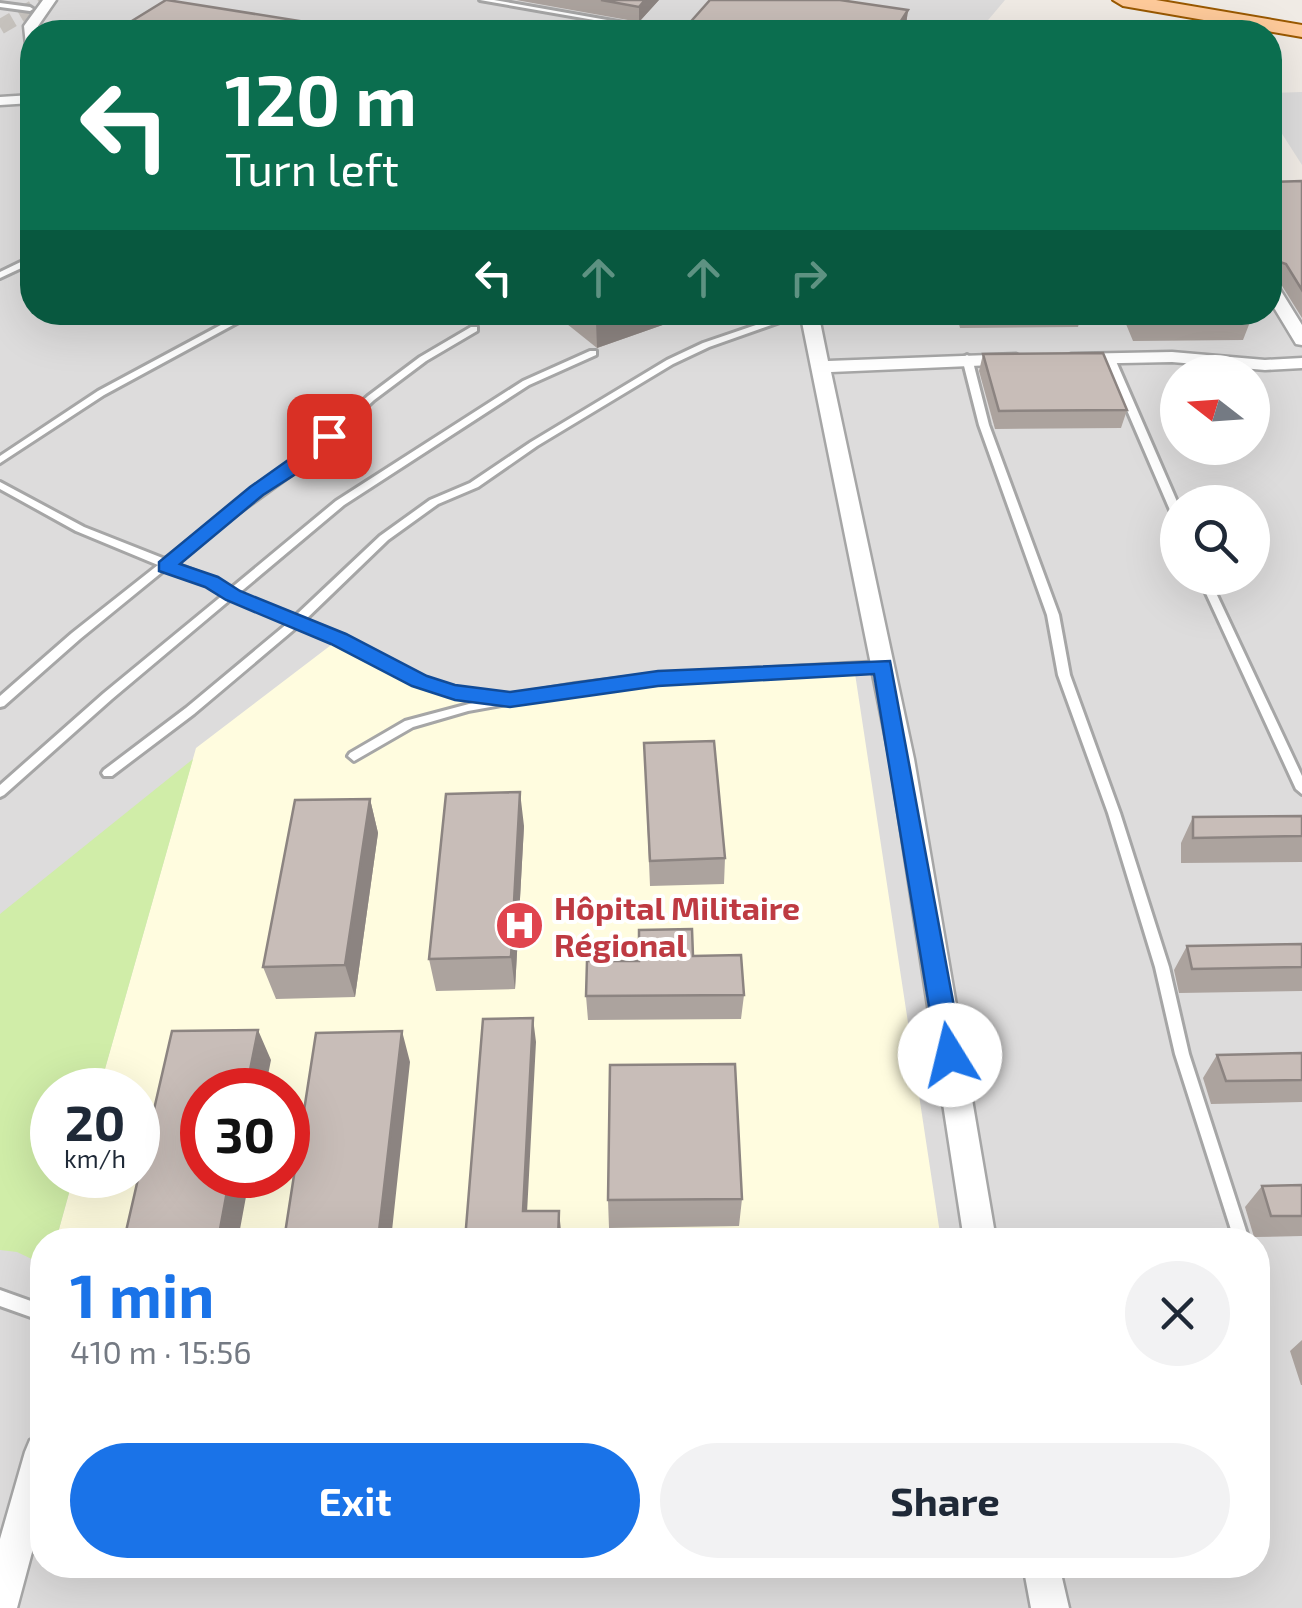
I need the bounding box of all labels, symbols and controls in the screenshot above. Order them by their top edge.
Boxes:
text: 120 m [225,56,417,140]
icon: left [60,60,190,190]
text: Turn left [225,141,399,195]
icon: left [466,250,521,305]
icon: ahead [571,250,626,305]
icon: ahead [676,250,731,305]
icon: right [781,250,836,305]
north arrow [1160,355,1270,465]
map controls [1160,355,1270,595]
pin [287,394,372,479]
icon: arrive [302,409,357,464]
button: search [1160,485,1270,595]
place label: Hôpital Militaire Régional [554,888,800,963]
hospital icon: Hôpital Militaire Régional [493,899,545,951]
position arrow [898,1003,1002,1107]
speed limit sign: 30 [180,1068,310,1198]
text: 20 [65,1091,125,1151]
text: km/h [64,1143,126,1173]
text: 1 min [70,1258,214,1330]
button: close [1125,1261,1230,1366]
text: 410 m · 15:56 [70,1332,252,1370]
button: Exit [70,1443,640,1558]
button: Share [660,1443,1230,1558]

